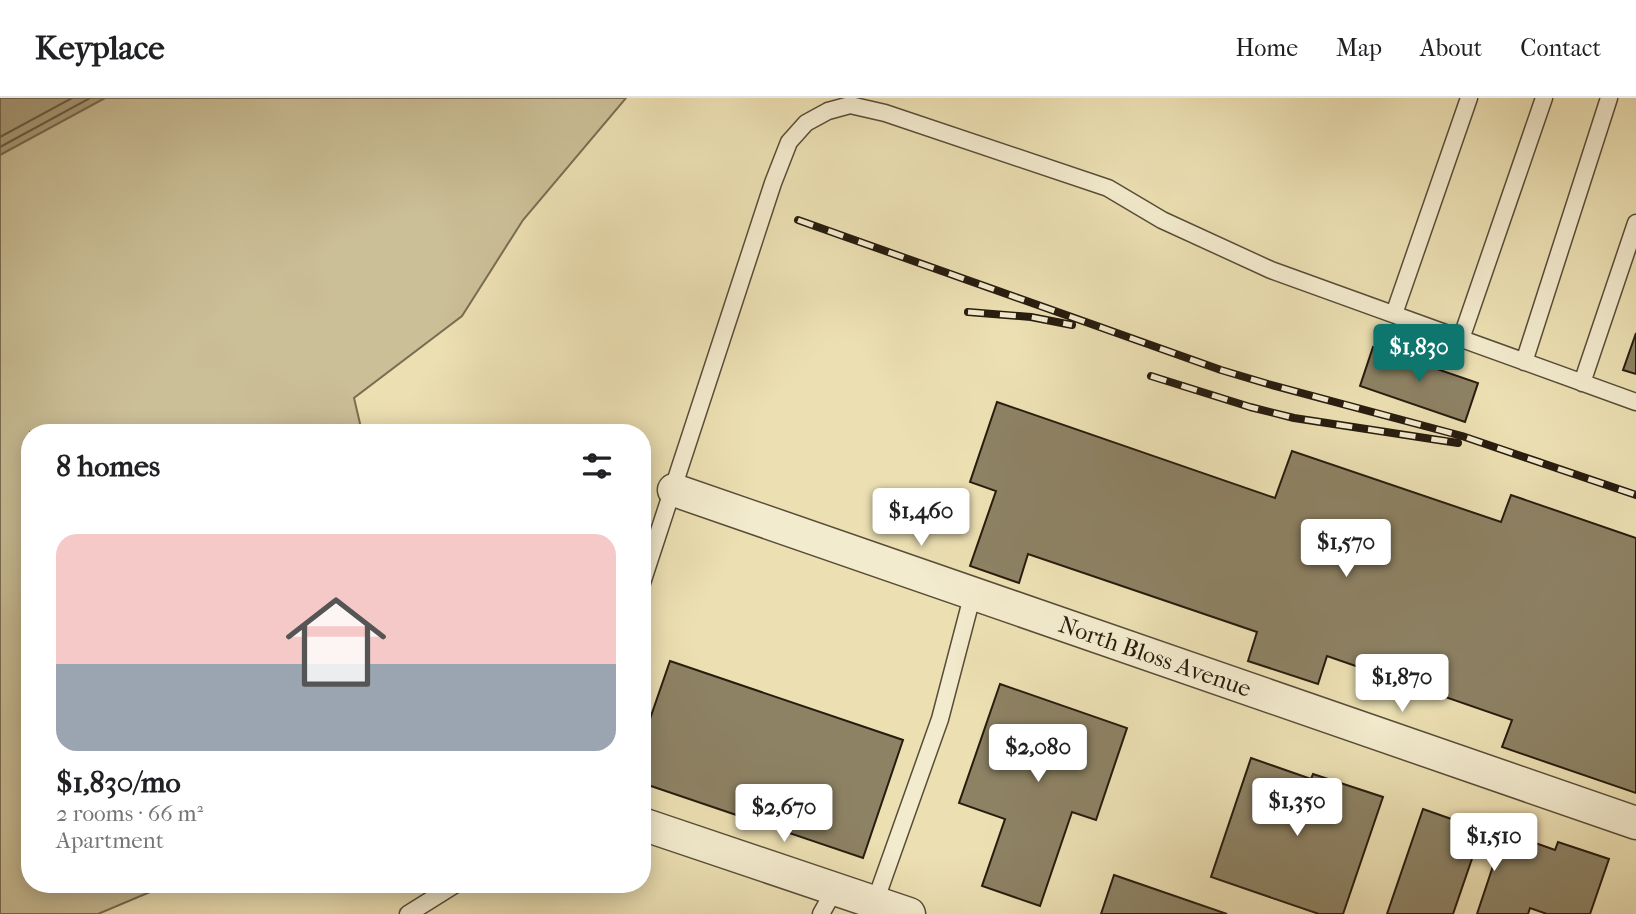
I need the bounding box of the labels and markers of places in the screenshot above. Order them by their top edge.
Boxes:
pin: $1,830 [1362,324,1476,384]
pin: $1,460 [864,489,978,548]
pin: $1,570 [1289,519,1403,579]
pin: $1,870 [1345,654,1459,714]
pin: $2,080 [981,724,1095,784]
pin: $1,350 [1240,778,1354,838]
pin: $2,670 [727,784,841,844]
pin: $1,510 [1437,814,1551,873]

